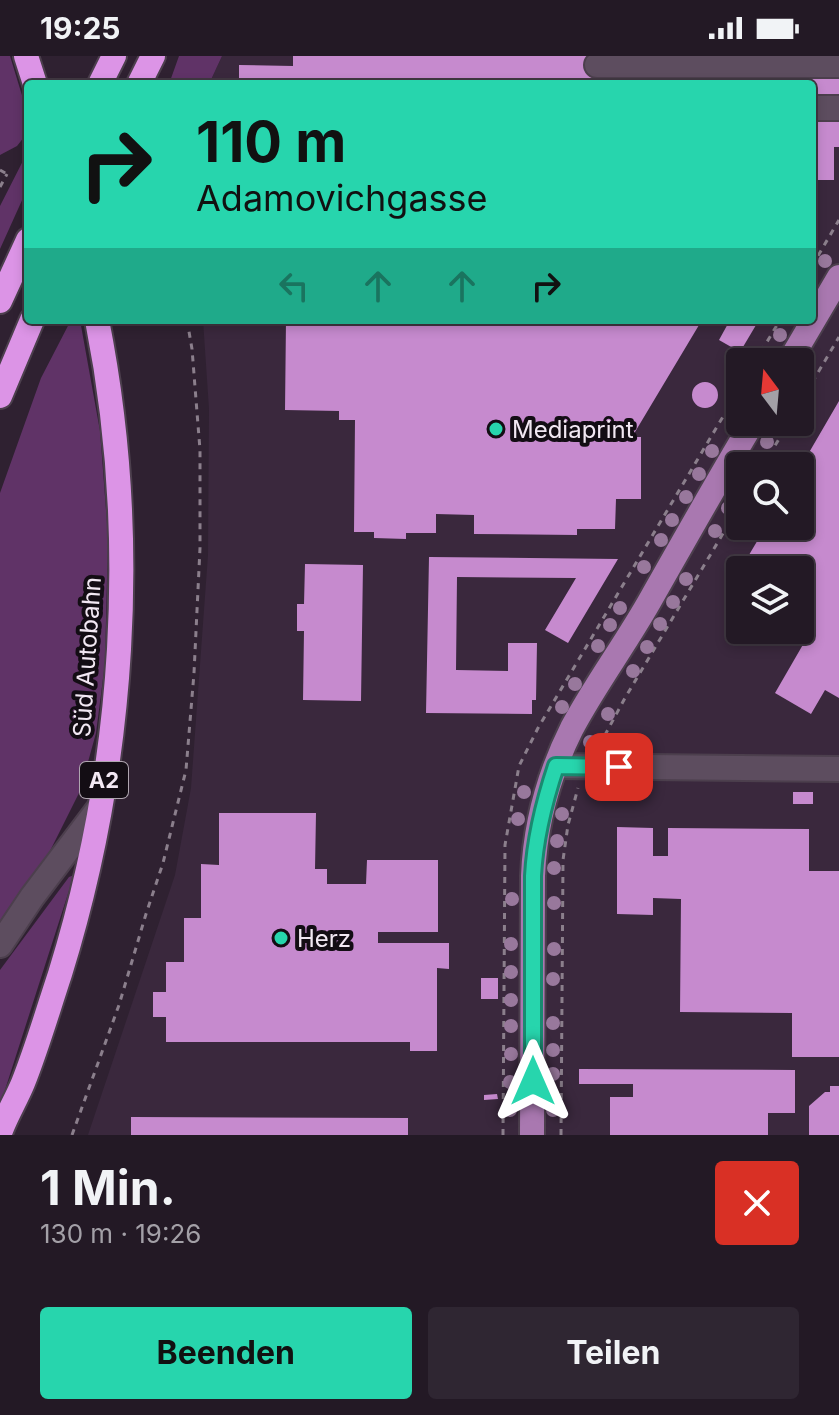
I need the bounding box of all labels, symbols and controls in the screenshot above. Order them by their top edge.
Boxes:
text: 19:25 [40,10,121,46]
text: 110 m [196,108,346,176]
icon: right [64,112,168,216]
text: Adamovichgasse [196,176,488,220]
icon: left [272,264,316,308]
icon: ahead [356,264,400,308]
icon: ahead [440,264,484,308]
icon: right [524,264,568,308]
north arrow [726,348,814,436]
map controls [726,348,814,644]
place label: Mediaprint [512,415,634,444]
marker: Mediaprint [487,420,505,438]
button: search [726,452,814,540]
button: layers [726,556,814,644]
street label: Süd Autobahn [67,576,107,738]
pin [585,733,653,801]
icon: arrive [597,745,641,789]
road number: A2 [80,762,128,798]
place label: Herz [297,924,351,953]
marker: Herz [272,929,290,947]
position arrow [491,1039,575,1123]
text: 1 Min. [40,1158,176,1217]
button: close [715,1161,799,1245]
text: 130 m · 19:26 [40,1218,201,1249]
button: Beenden [40,1307,412,1399]
button: Teilen [428,1307,799,1399]

